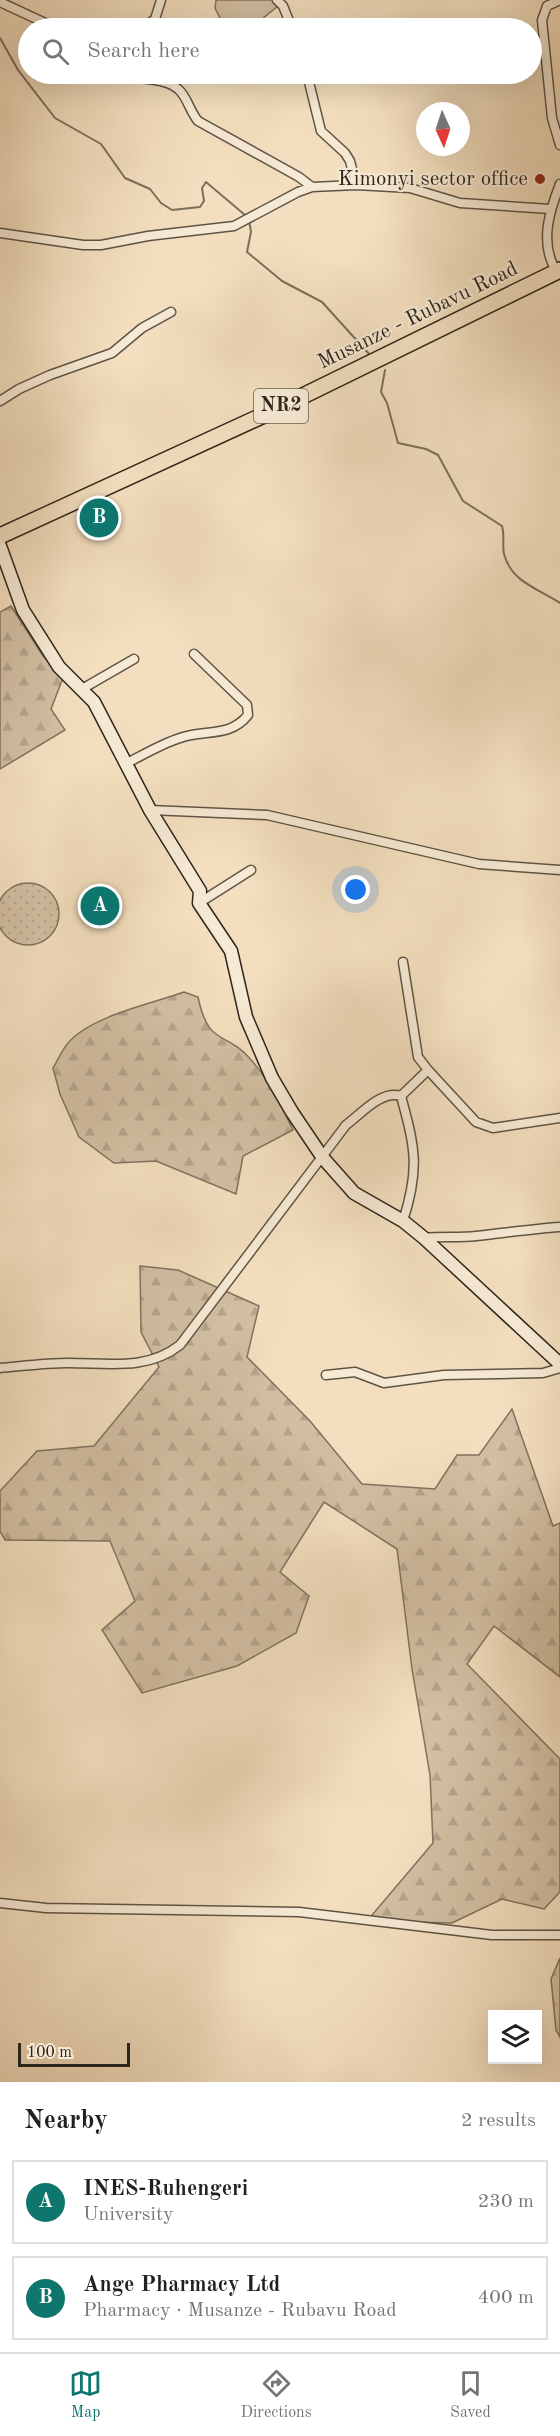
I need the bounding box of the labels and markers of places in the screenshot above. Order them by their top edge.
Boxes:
place label: Kimonyi sector office [338,169,528,190]
marker: Kimonyi sector office [533,172,547,186]
pin: B [80,496,118,540]
pin: A [80,884,120,928]

